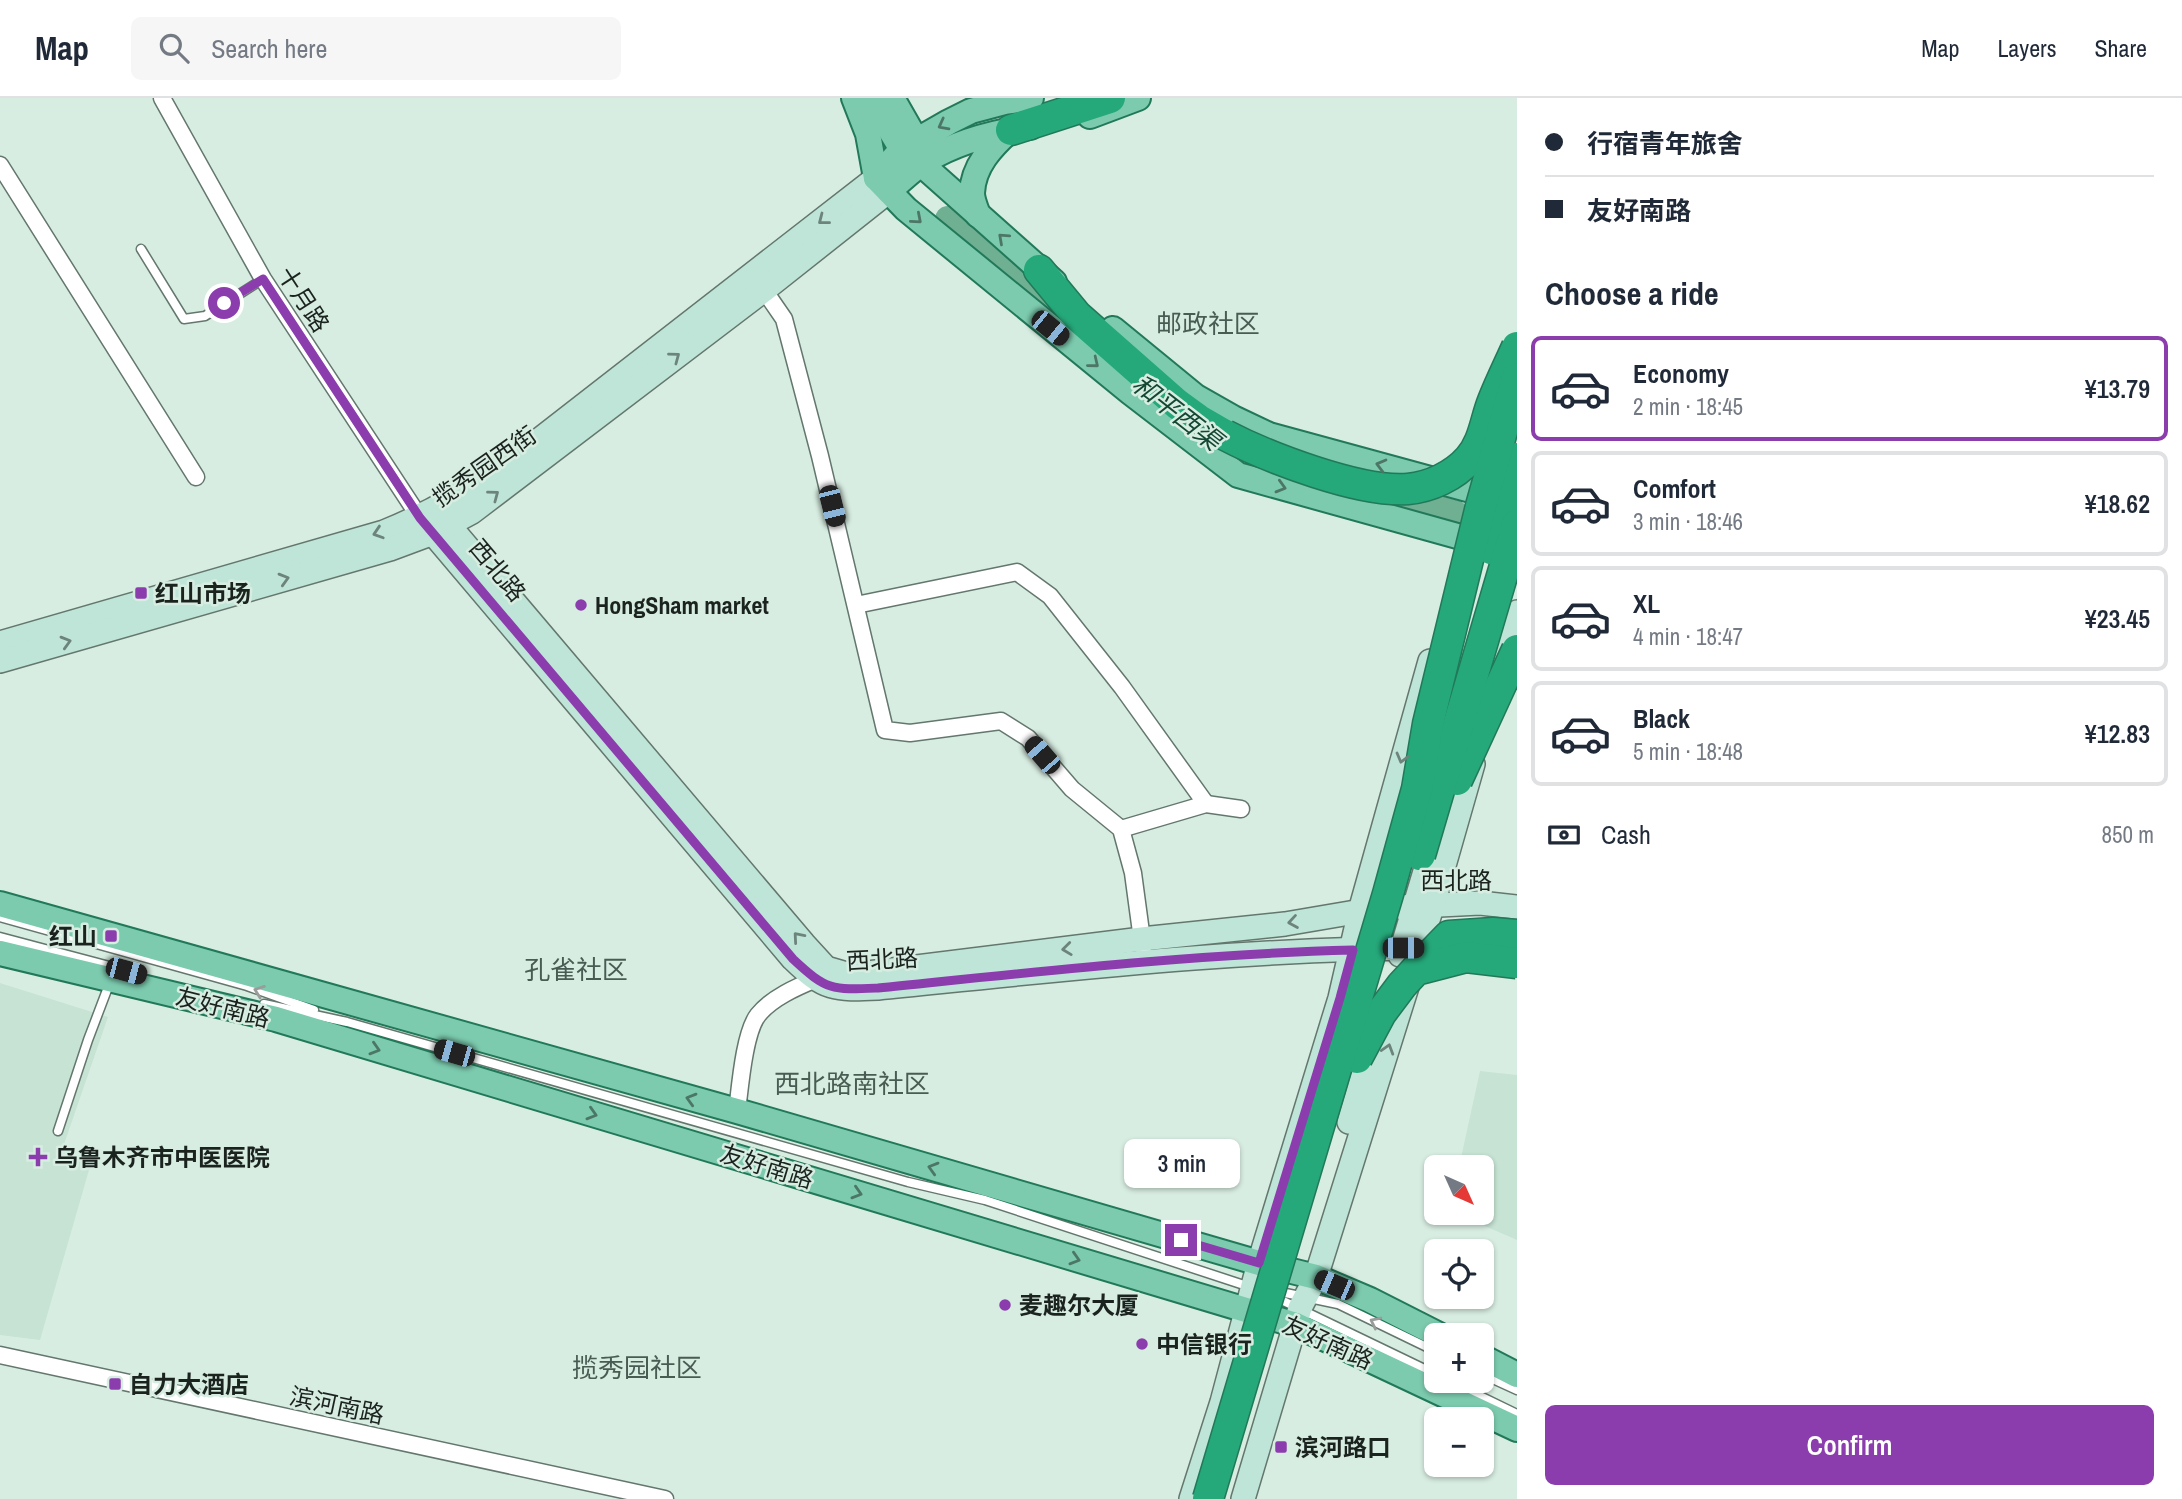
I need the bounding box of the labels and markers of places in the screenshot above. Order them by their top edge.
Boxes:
place label: 红山市场 [155,577,251,609]
marker: 红山市场 [133,585,149,601]
place label: HongSham market [595,589,769,621]
marker: HongSham market [573,597,589,613]
place label: 红山 [49,920,97,952]
marker: 红山 [103,928,119,944]
place label: 乌鲁木齐市中医医院 [54,1141,270,1173]
marker: 乌鲁木齐市中医医院 [28,1147,48,1167]
place label: 麦趣尔大厦 [1019,1289,1139,1321]
marker: 麦趣尔大厦 [997,1297,1013,1313]
place label: 中信银行 [1156,1328,1252,1360]
marker: 中信银行 [1134,1336,1150,1352]
place label: 自力大酒店 [129,1368,249,1400]
marker: 自力大酒店 [107,1376,123,1392]
place label: 滨河路口 [1295,1431,1391,1463]
marker: 滨河路口 [1273,1439,1289,1455]

